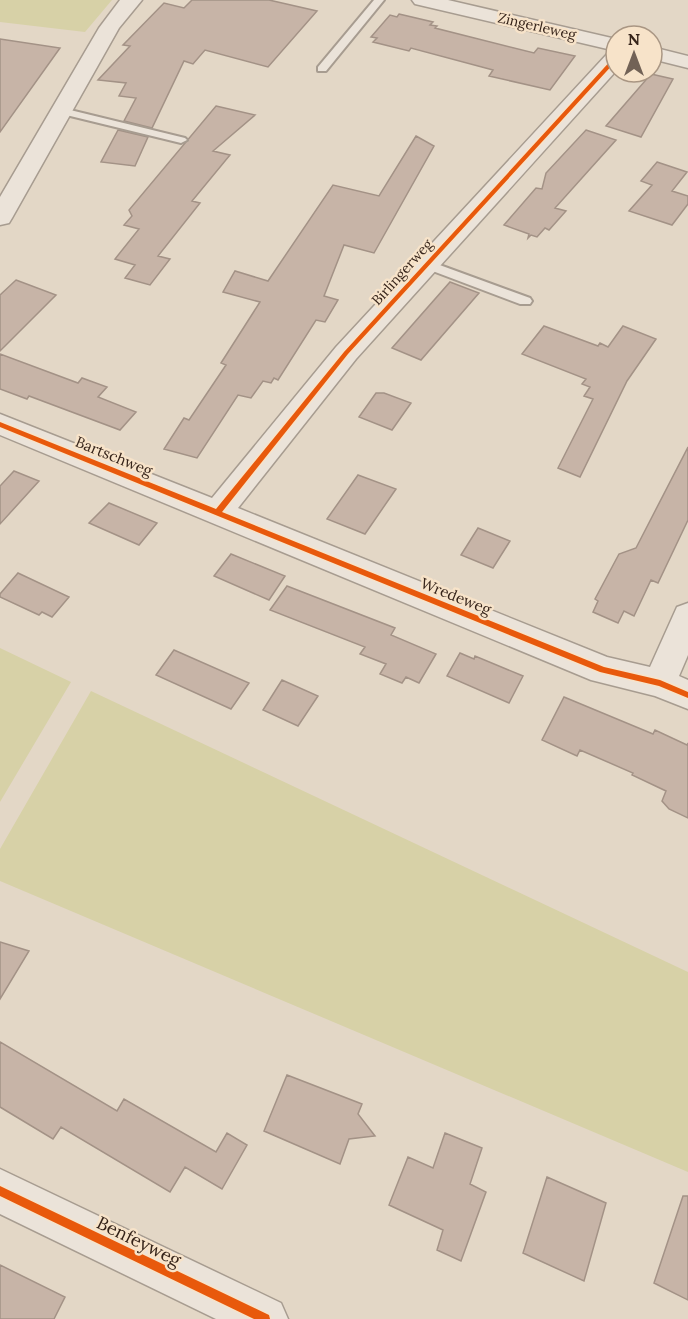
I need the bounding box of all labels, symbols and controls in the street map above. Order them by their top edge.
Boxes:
street label: Zingerleweg [496,8,578,44]
north arrow [604,24,664,84]
text: N [628,29,640,49]
street label: Birlingerweg [368,235,436,309]
street label: Bartschweg [73,432,156,480]
street label: Wredeweg [418,573,495,619]
street label: Benfeyweg [93,1211,186,1272]

